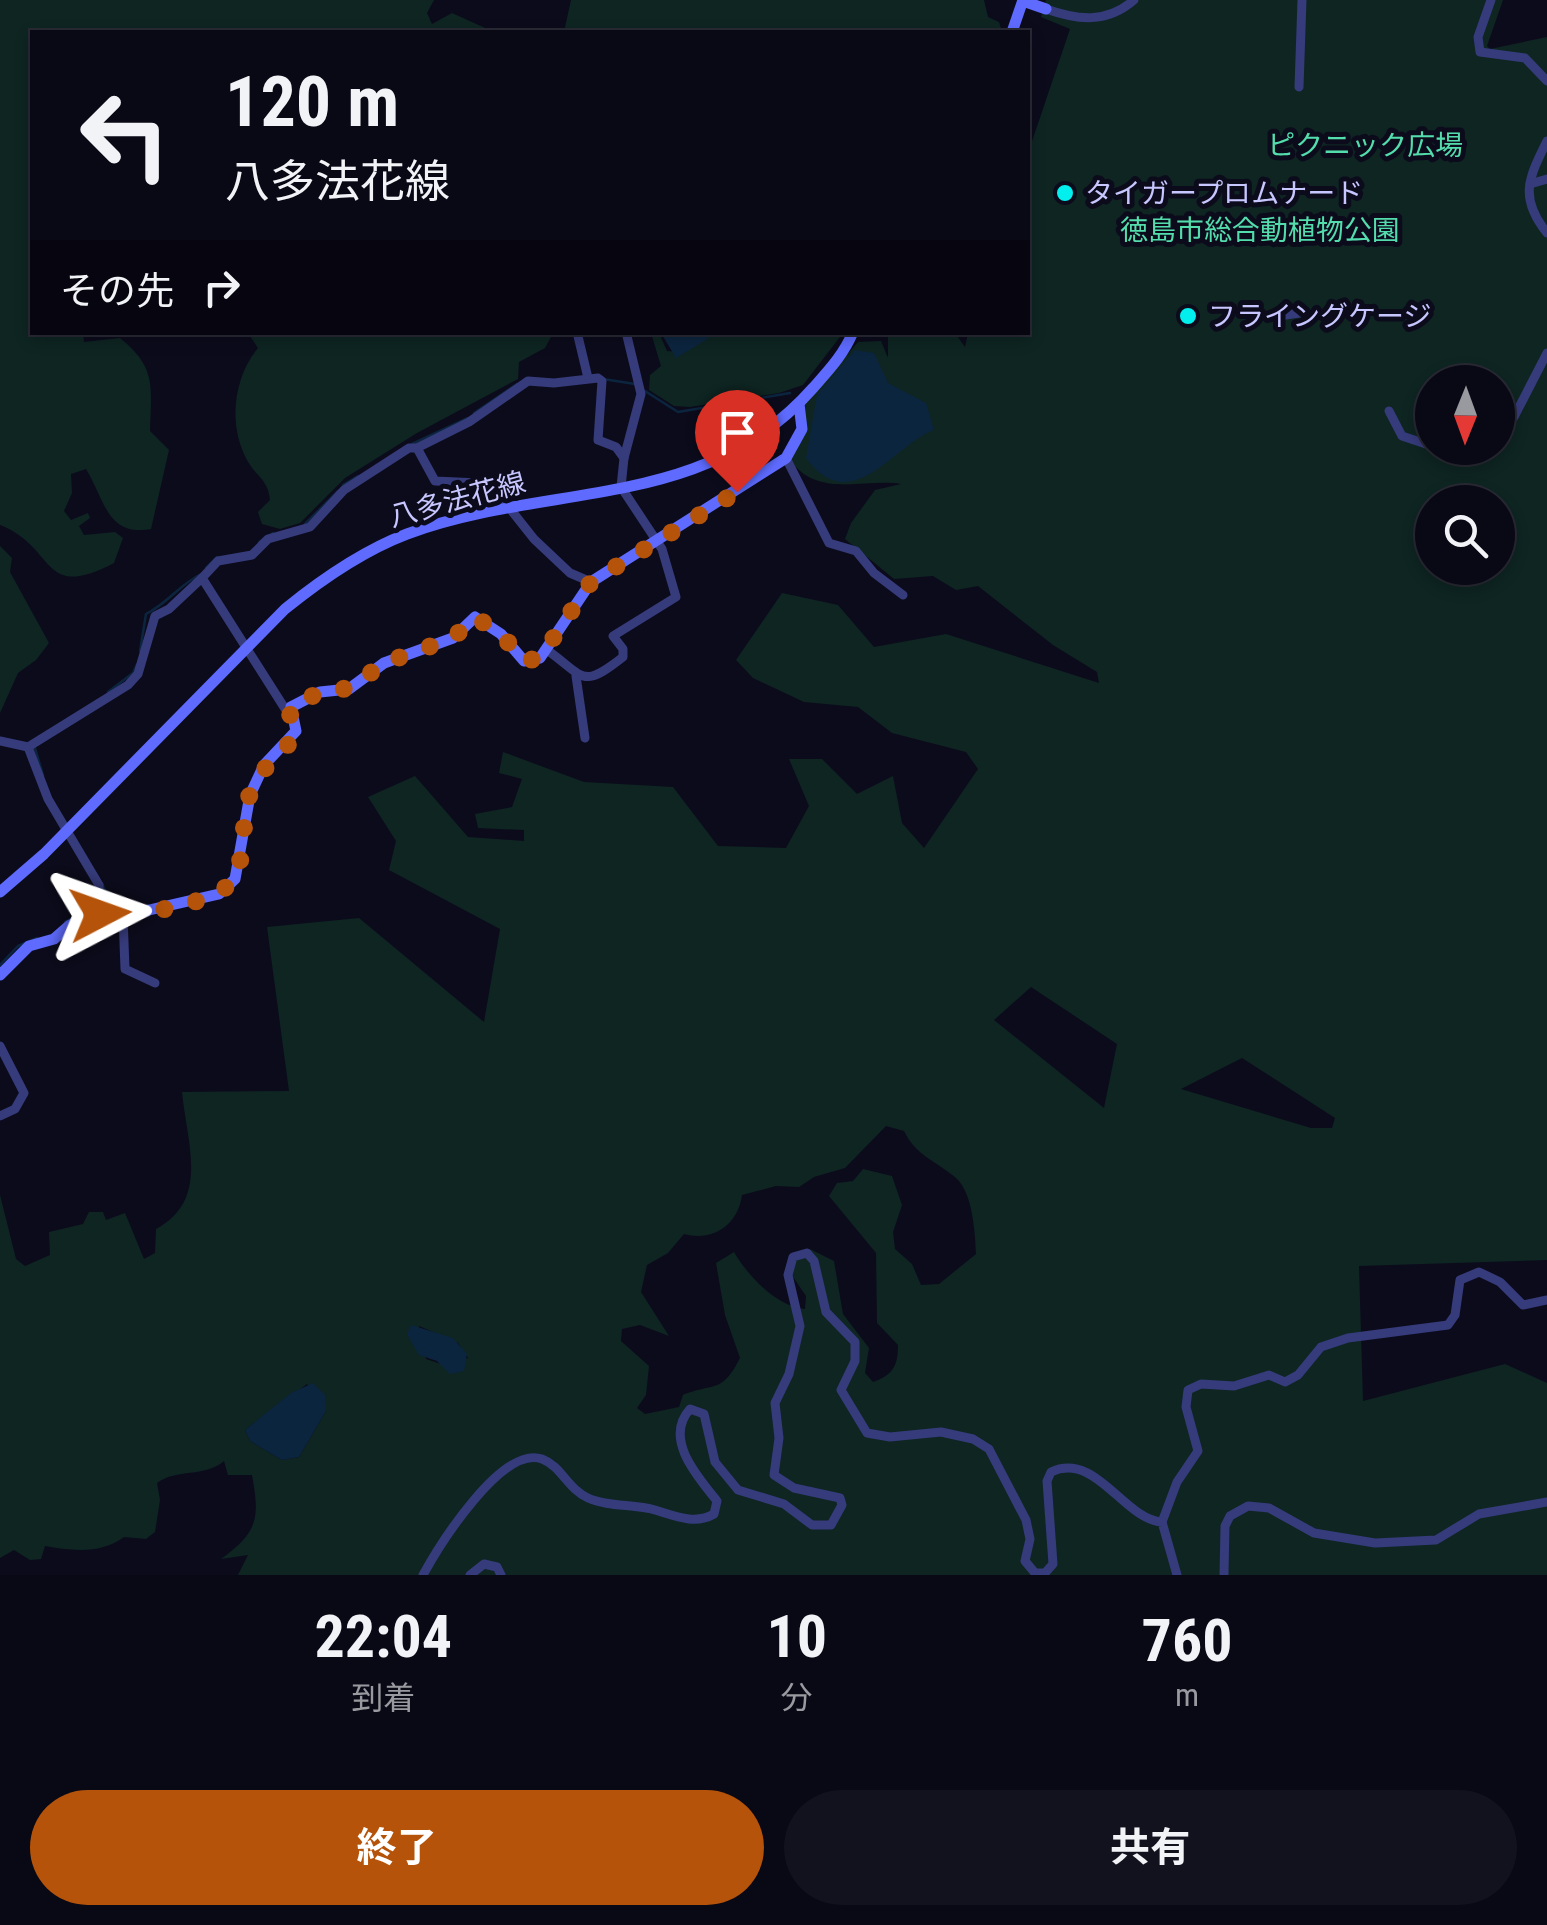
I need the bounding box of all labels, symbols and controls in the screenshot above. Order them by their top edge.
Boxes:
text: 120 m [225,61,399,143]
icon: left [60,70,190,200]
park label: ピクニック広場 [1267,129,1463,162]
text: 八多法花線 [225,155,450,208]
place label: タイガープロムナード [1085,177,1363,210]
marker: タイガープロムナード [1054,182,1076,204]
park label: 徳島市総合動植物公園 [1120,214,1400,247]
icon: right [194,260,249,315]
text: その先 [60,269,174,313]
place label: フライングケージ [1208,300,1431,333]
marker: フライングケージ [1177,305,1199,327]
north arrow [1415,365,1515,465]
map controls [1415,365,1515,585]
pin [695,390,780,493]
icon: arrive [710,405,765,460]
street label: 八多法花線 [385,465,529,534]
button: search [1415,485,1515,585]
position arrow [48,862,152,966]
text: 22:04 [314,1601,452,1672]
text: 10 [767,1601,827,1672]
text: 760 [1142,1605,1233,1676]
text: m [1175,1676,1199,1714]
text: 到着 [351,1679,415,1717]
text: 分 [781,1679,813,1717]
button: 終了 [30,1790,764,1905]
button: 共有 [784,1790,1517,1905]

